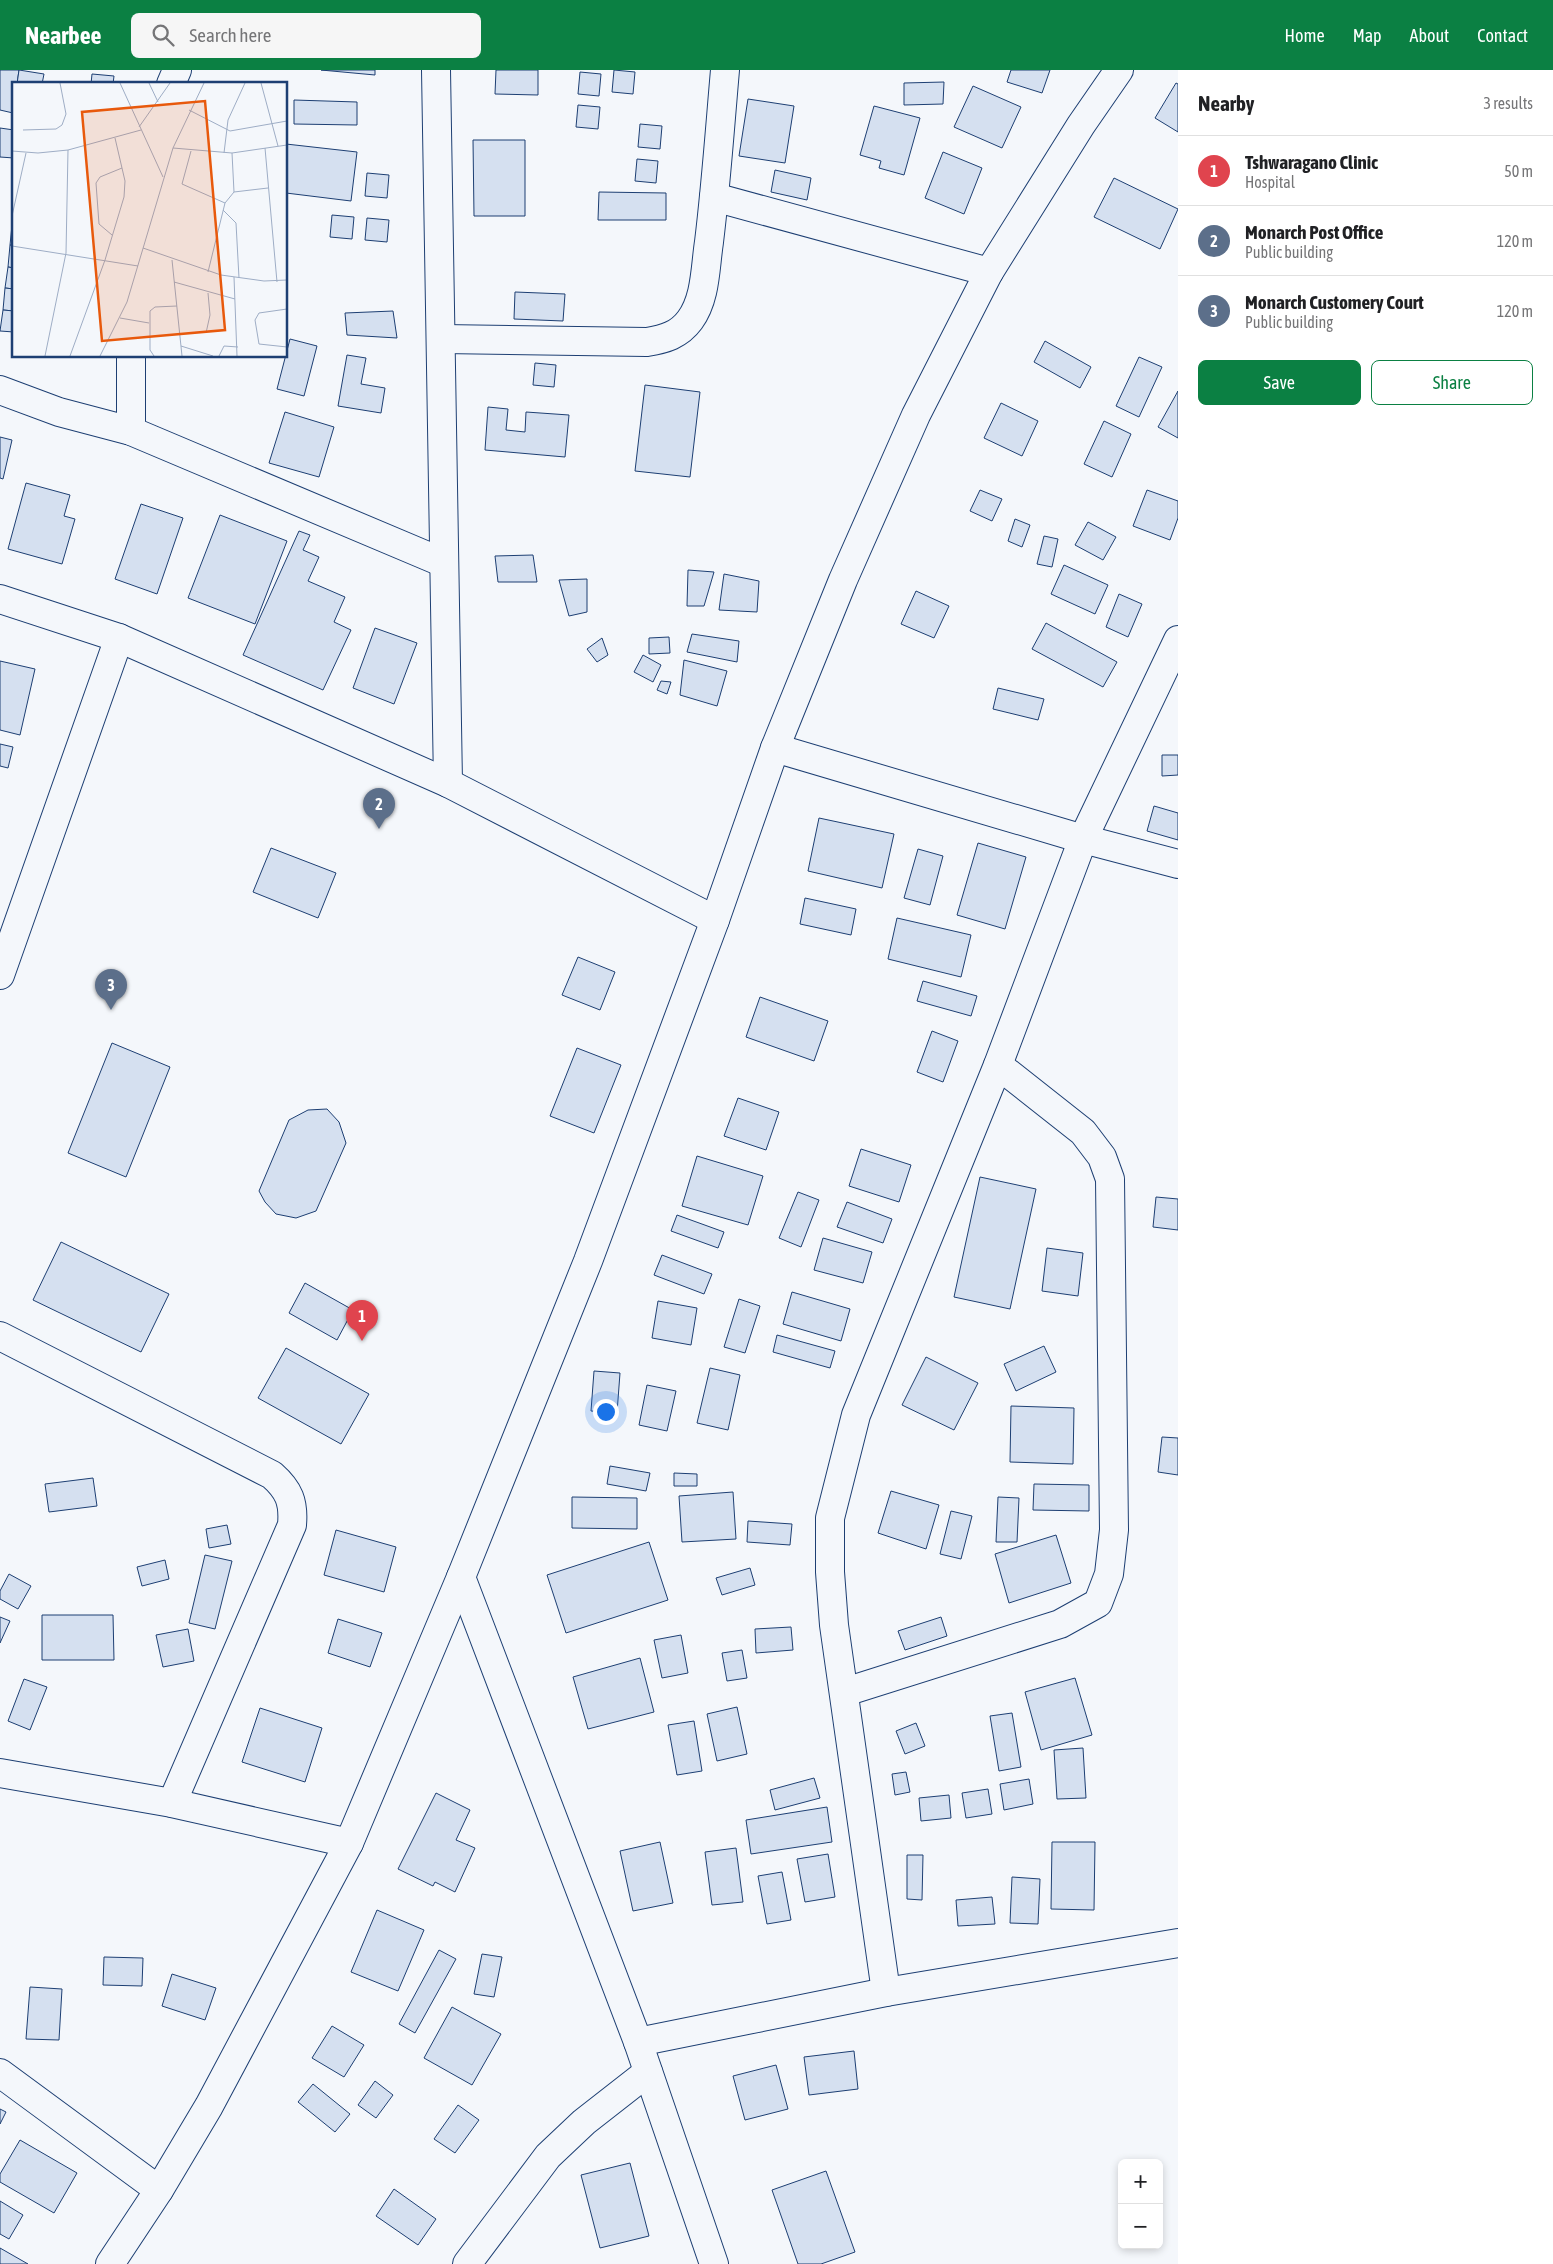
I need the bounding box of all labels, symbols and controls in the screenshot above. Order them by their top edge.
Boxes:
search box [131,13,481,58]
icon: search [149,21,177,49]
text: Nearbee [25,22,101,49]
text: Search here [189,24,271,46]
text: Home [1285,25,1325,46]
text: Map [1353,25,1382,46]
text: About [1410,25,1449,46]
text: Contact [1477,25,1528,46]
inset map [12,82,288,358]
text: Nearby [1198,91,1254,115]
text: 3 results [1483,94,1533,112]
text: Tshwaragano Clinic [1245,151,1378,173]
text: 1 [1210,162,1218,180]
text: 50 m [1504,162,1533,180]
text: Hospital [1245,173,1295,191]
text: Monarch Post Office [1245,221,1383,243]
text: 2 [1210,232,1218,250]
text: 120 m [1497,232,1533,250]
text: Public building [1245,243,1333,261]
text: Monarch Customery Court [1245,291,1424,313]
text: 3 [1210,302,1218,320]
text: 120 m [1497,302,1533,320]
text: Public building [1245,313,1333,331]
button: Save [1198,360,1361,405]
button: Share [1371,360,1533,405]
pin: 2 [363,788,395,829]
pin: 3 [95,969,127,1010]
pin: 1 [346,1300,378,1341]
your location [593,1399,619,1425]
map controls [1118,2159,1163,2249]
button: + [1118,2159,1163,2204]
button: − [1118,2204,1163,2249]

